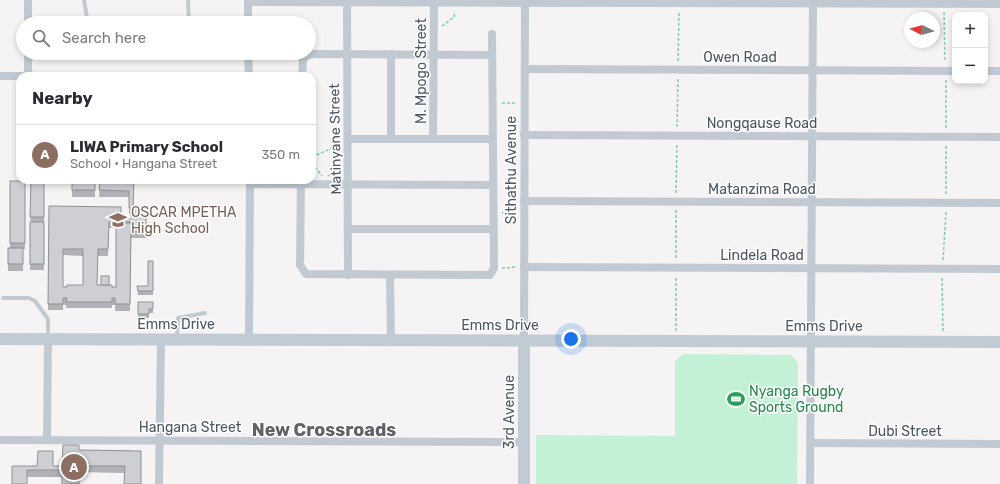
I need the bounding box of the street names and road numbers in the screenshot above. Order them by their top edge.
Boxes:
street label: M. Mpogo Street [413,18,430,124]
street label: Owen Road [703,49,777,66]
street label: Matinyane Street [326,83,345,195]
street label: Nongqause Road [707,115,817,132]
street label: Sithathu Avenue [503,116,520,224]
street label: Matanzima Road [708,181,816,198]
street label: Lindela Road [720,247,804,264]
street label: Emms Drive [137,316,215,333]
street label: Emms Drive [461,317,539,334]
street label: Emms Drive [785,318,863,335]
street label: 3rd Avenue [501,375,518,449]
street label: Hangana Street [139,419,242,436]
street label: Dubi Street [868,423,942,440]

